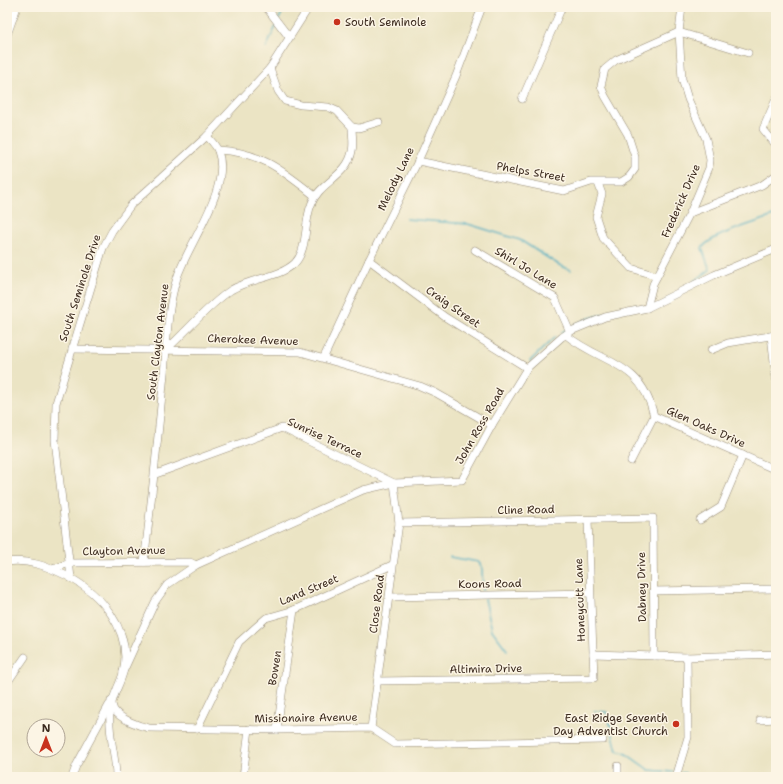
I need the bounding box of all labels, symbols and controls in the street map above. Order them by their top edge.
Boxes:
place label: South Seminole [345,15,426,30]
marker: South Seminole [332,17,342,27]
street label: Melody Lane [374,145,418,213]
street label: Phelps Street [495,159,567,185]
street label: Frederick Drive [658,162,704,240]
street label: South Seminole Drive [56,232,104,344]
street label: Shirl Jo Lane [492,243,560,293]
street label: South Clayton Avenue [143,283,173,401]
street label: Craig Street [423,283,483,331]
street label: Cherokee Avenue [207,331,299,349]
street label: John Ross Road [452,385,508,467]
street label: Glen Oaks Drive [664,403,748,451]
street label: Sunrise Terrace [285,414,365,462]
street label: Cline Road [497,502,555,518]
street label: Clayton Avenue [82,543,166,559]
street label: Dabney Drive [634,552,650,622]
street label: Honeycutt Lane [571,558,589,642]
street label: Land Street [277,571,341,609]
street label: Close Road [366,574,388,634]
street label: Koons Road [458,576,522,592]
street label: Bowen [265,649,285,687]
street label: Altimira Drive [449,661,523,677]
street label: Missionaire Avenue [254,710,358,726]
place label: East Ridge Seventh Day Adventist Church [553,711,668,739]
north arrow [26,718,66,758]
marker: East Ridge Seventh Day Adventist Church [671,719,681,729]
text: N [42,721,51,736]

